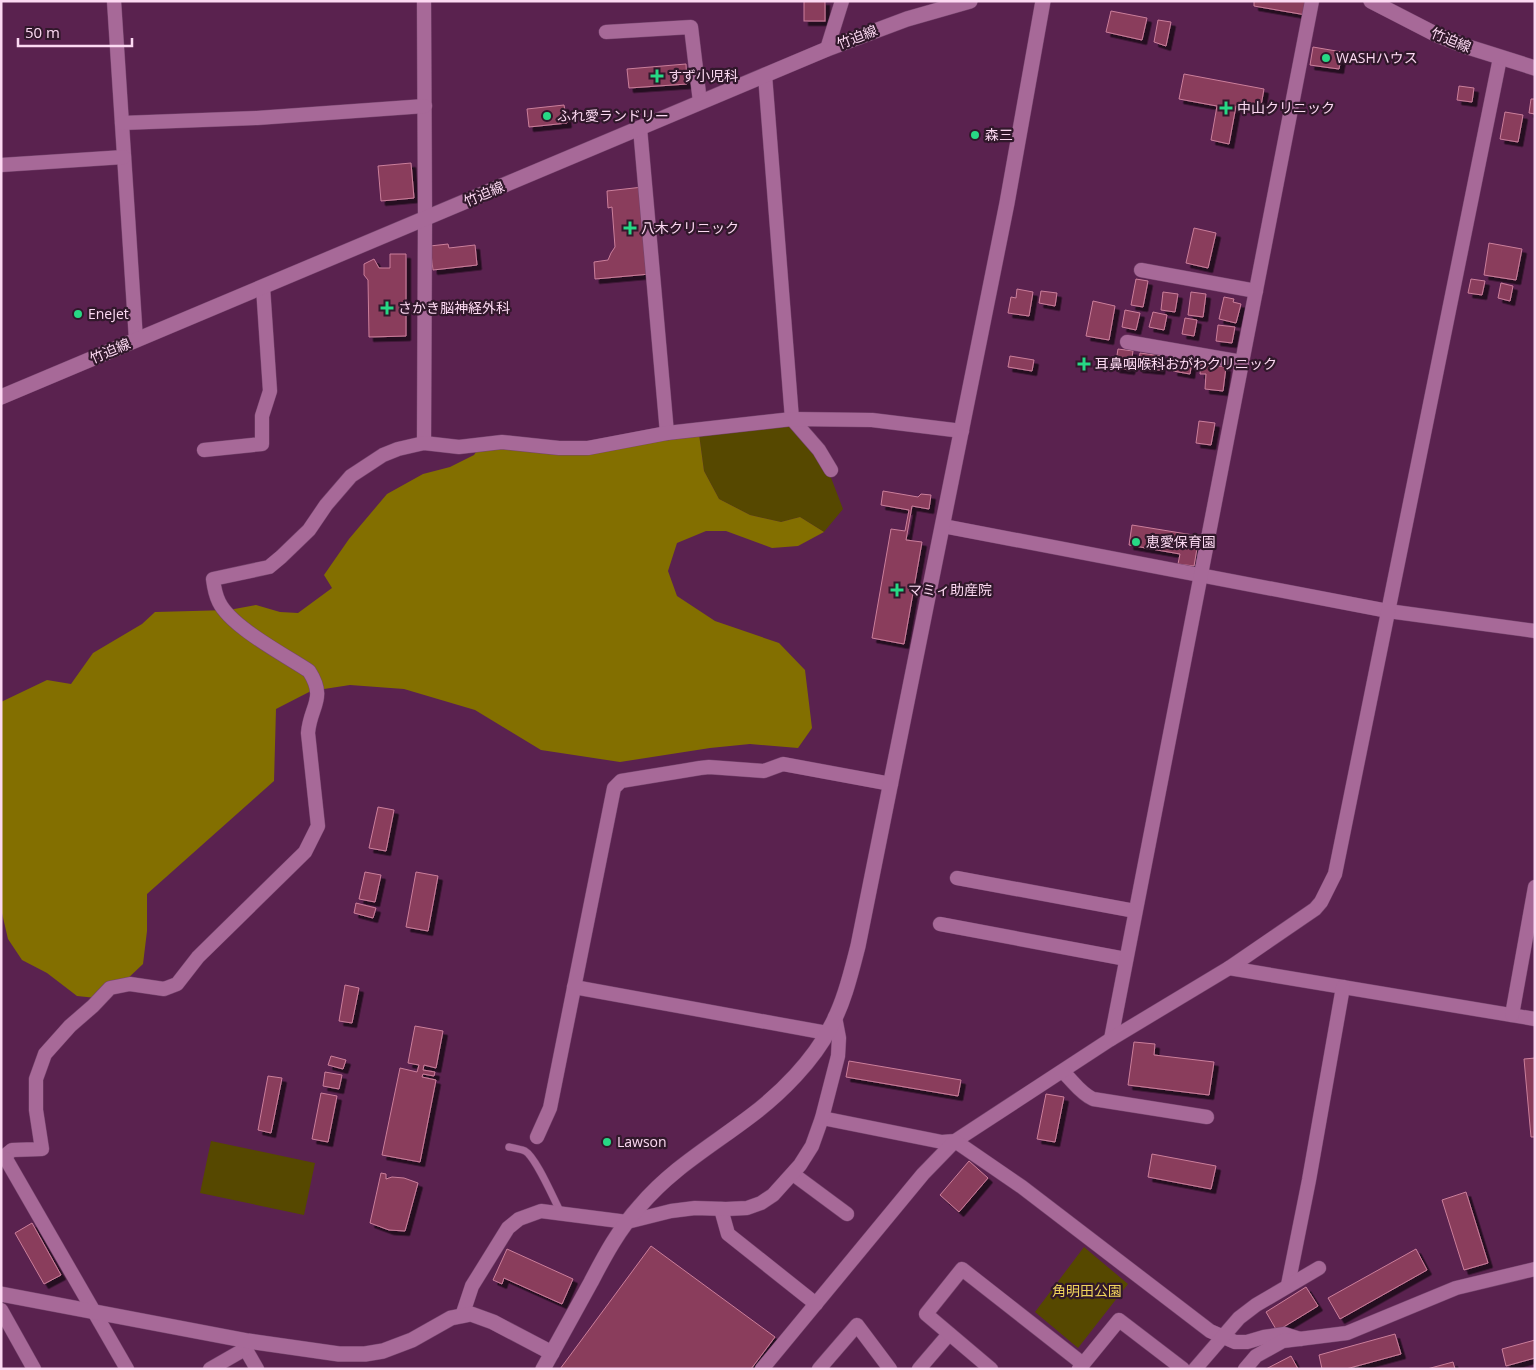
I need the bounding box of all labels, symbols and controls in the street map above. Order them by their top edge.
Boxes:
scale bar [18,15,131,47]
street label: 竹迫線 [834,20,880,53]
text: 50 m [25,22,60,42]
street label: 竹迫線 [1428,23,1474,56]
place label: WASHハウス [1336,48,1418,67]
marker: WASHハウス [1320,52,1332,64]
place label: すず小児科 [668,66,738,85]
marker: すず小児科 [650,69,664,83]
place label: 中山クリニック [1237,98,1335,117]
marker: 中山クリニック [1219,101,1233,115]
place label: ふれ愛ランドリー [557,106,669,125]
marker: ふれ愛ランドリー [541,110,553,122]
place label: 森三 [985,125,1013,144]
marker: 森三 [969,129,981,141]
street label: 竹迫線 [461,177,507,210]
place label: 八木クリニック [641,218,739,237]
marker: 八木クリニック [623,221,637,235]
place label: さかき脳神経外科 [398,298,510,317]
marker: さかき脳神経外科 [380,301,394,315]
place label: EneJet [88,304,129,323]
marker: EneJet [72,308,84,320]
street label: 竹迫線 [87,334,133,367]
place label: 耳鼻咽喉科おがわクリニック [1095,354,1277,373]
marker: 耳鼻咽喉科おがわクリニック [1077,357,1091,371]
place label: 恵愛保育園 [1146,532,1216,551]
marker: 恵愛保育園 [1130,536,1142,548]
place label: マミィ助産院 [908,580,992,599]
marker: マミィ助産院 [890,583,904,597]
place label: Lawson [617,1132,667,1151]
marker: Lawson [601,1136,613,1148]
park label: 角明田公園 [1052,1281,1122,1300]

